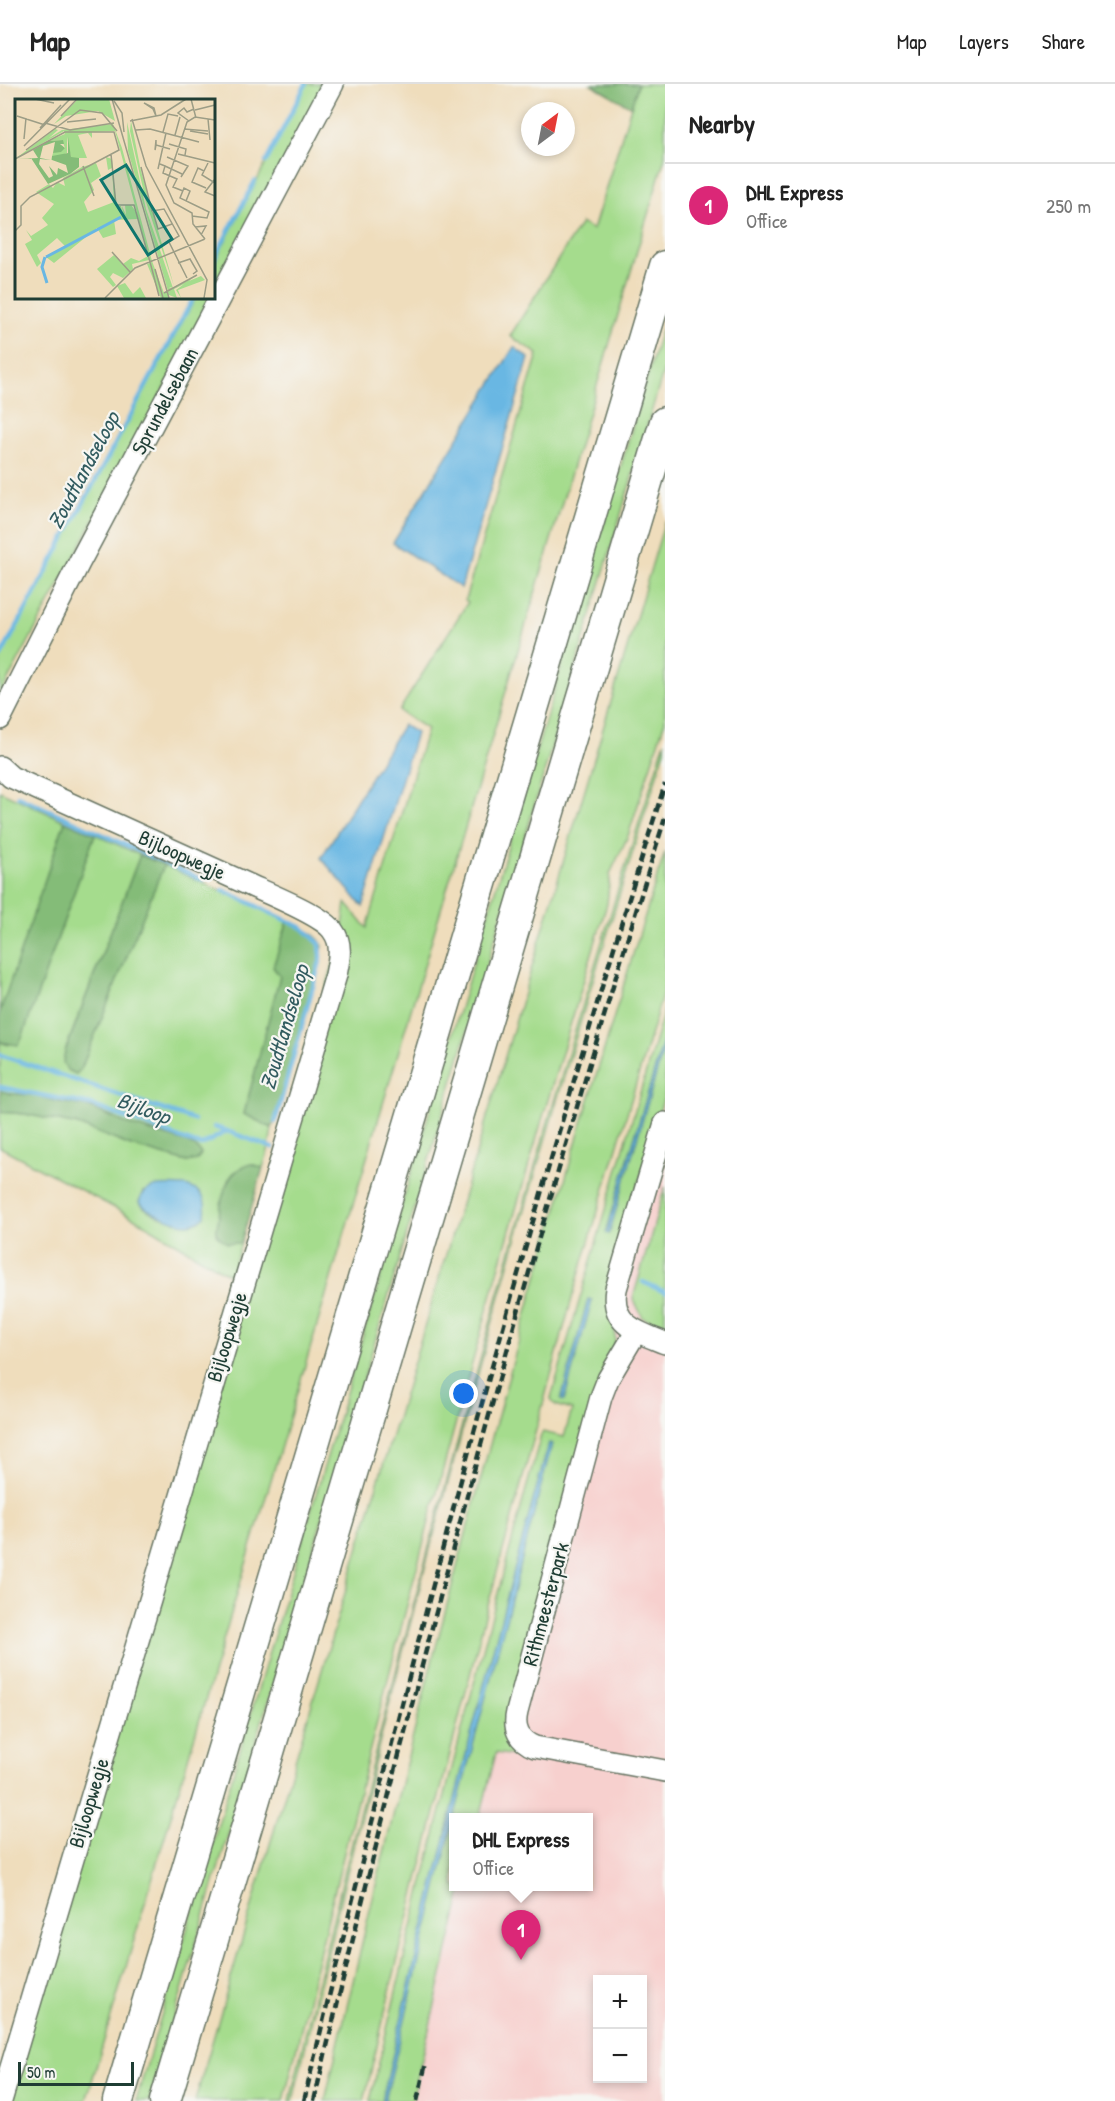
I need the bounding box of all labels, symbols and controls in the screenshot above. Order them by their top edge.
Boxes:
text: Map [30,22,70,60]
text: Map [897,27,926,56]
text: Layers [959,27,1009,56]
text: Share [1042,27,1085,56]
inset map [15,99,214,298]
north arrow [521,102,575,156]
text: Nearby [689,106,755,141]
text: DHL Express [746,177,843,207]
text: 1 [705,192,712,219]
text: 250 m [1046,192,1091,219]
text: Office [746,207,788,234]
street label: Sprundelsebaan [124,342,205,460]
water label: Zoudtlandseloop [40,405,127,534]
street label: Bijloopwegje [134,822,230,887]
water label: Zoudtlandseloop [252,960,317,1093]
water label: Bijloop [113,1085,176,1132]
street label: Bijloopwegje [199,1288,254,1385]
your location [449,1379,478,1408]
street label: Rithmeesterpark [515,1538,576,1669]
street label: Bijloopwegje [61,1754,116,1851]
popup [449,1813,593,1891]
text: DHL Express [472,1824,570,1854]
text: Office [472,1854,514,1881]
pin: 1 [502,1910,540,1960]
map controls [593,1975,647,2083]
button: + [593,1975,647,2029]
button: − [593,2029,647,2083]
scale bar [18,2059,134,2086]
text: 50 m [27,2061,56,2083]

